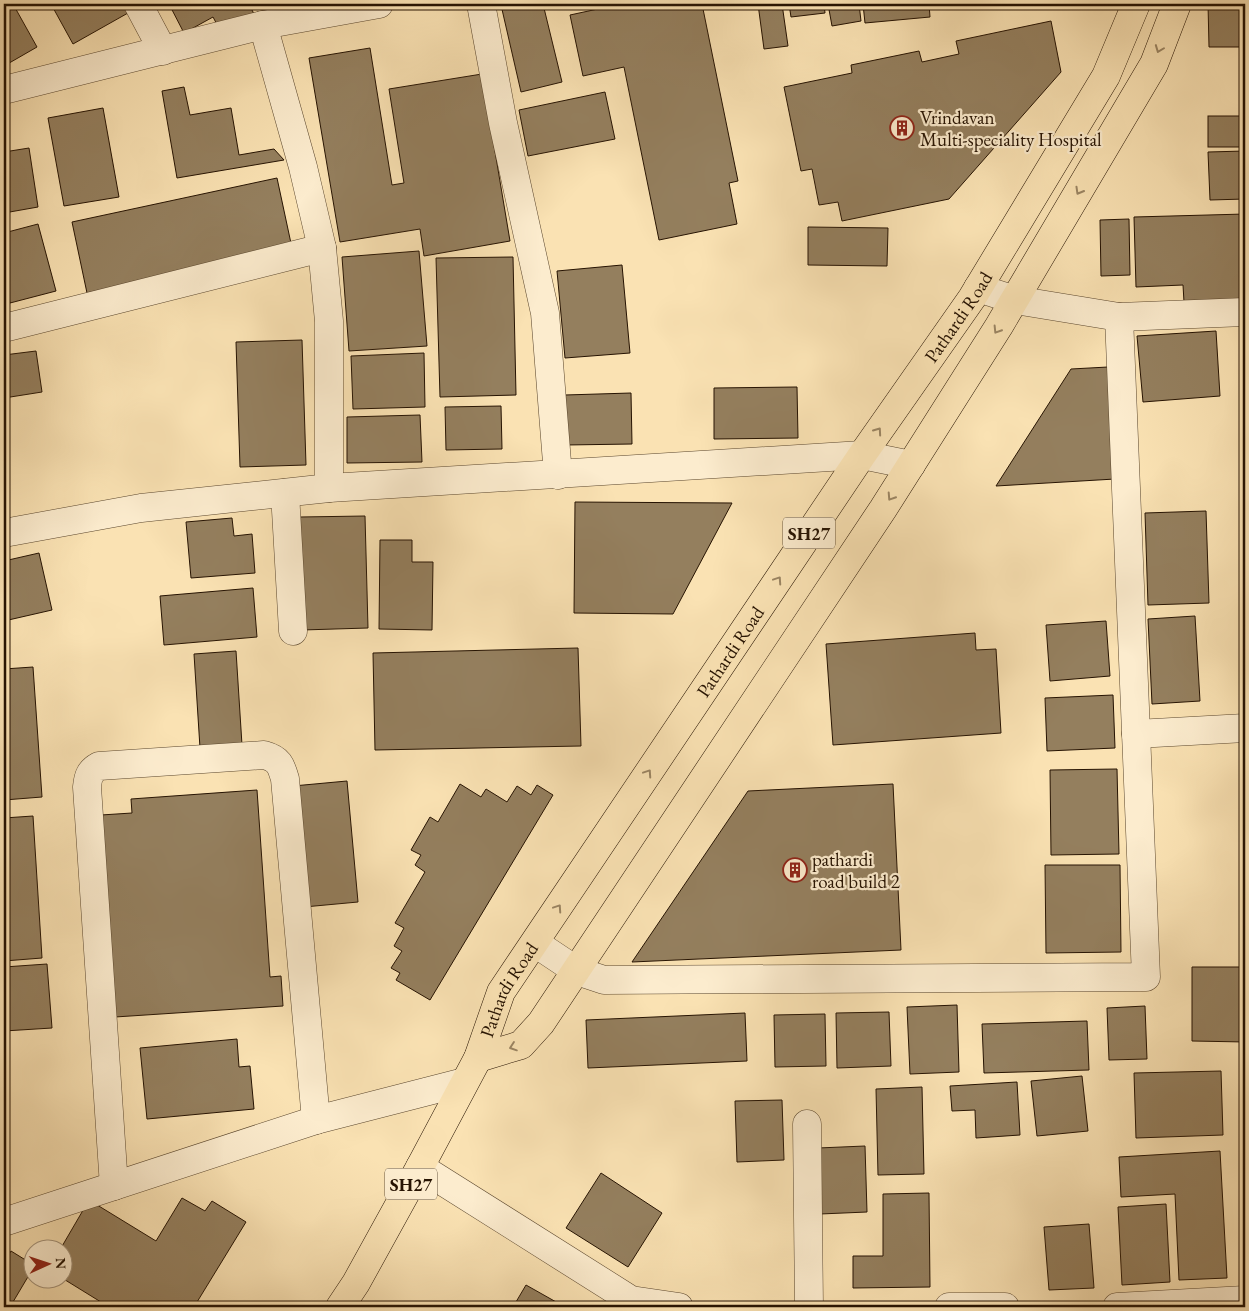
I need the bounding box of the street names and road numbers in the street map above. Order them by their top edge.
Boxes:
street label: Pathardi Road [918,266,998,367]
road number: SH27 [783,518,835,548]
street label: Pathardi Road [690,601,770,702]
street label: Pathardi Road [474,937,544,1041]
road number: SH27 [385,1168,437,1200]

